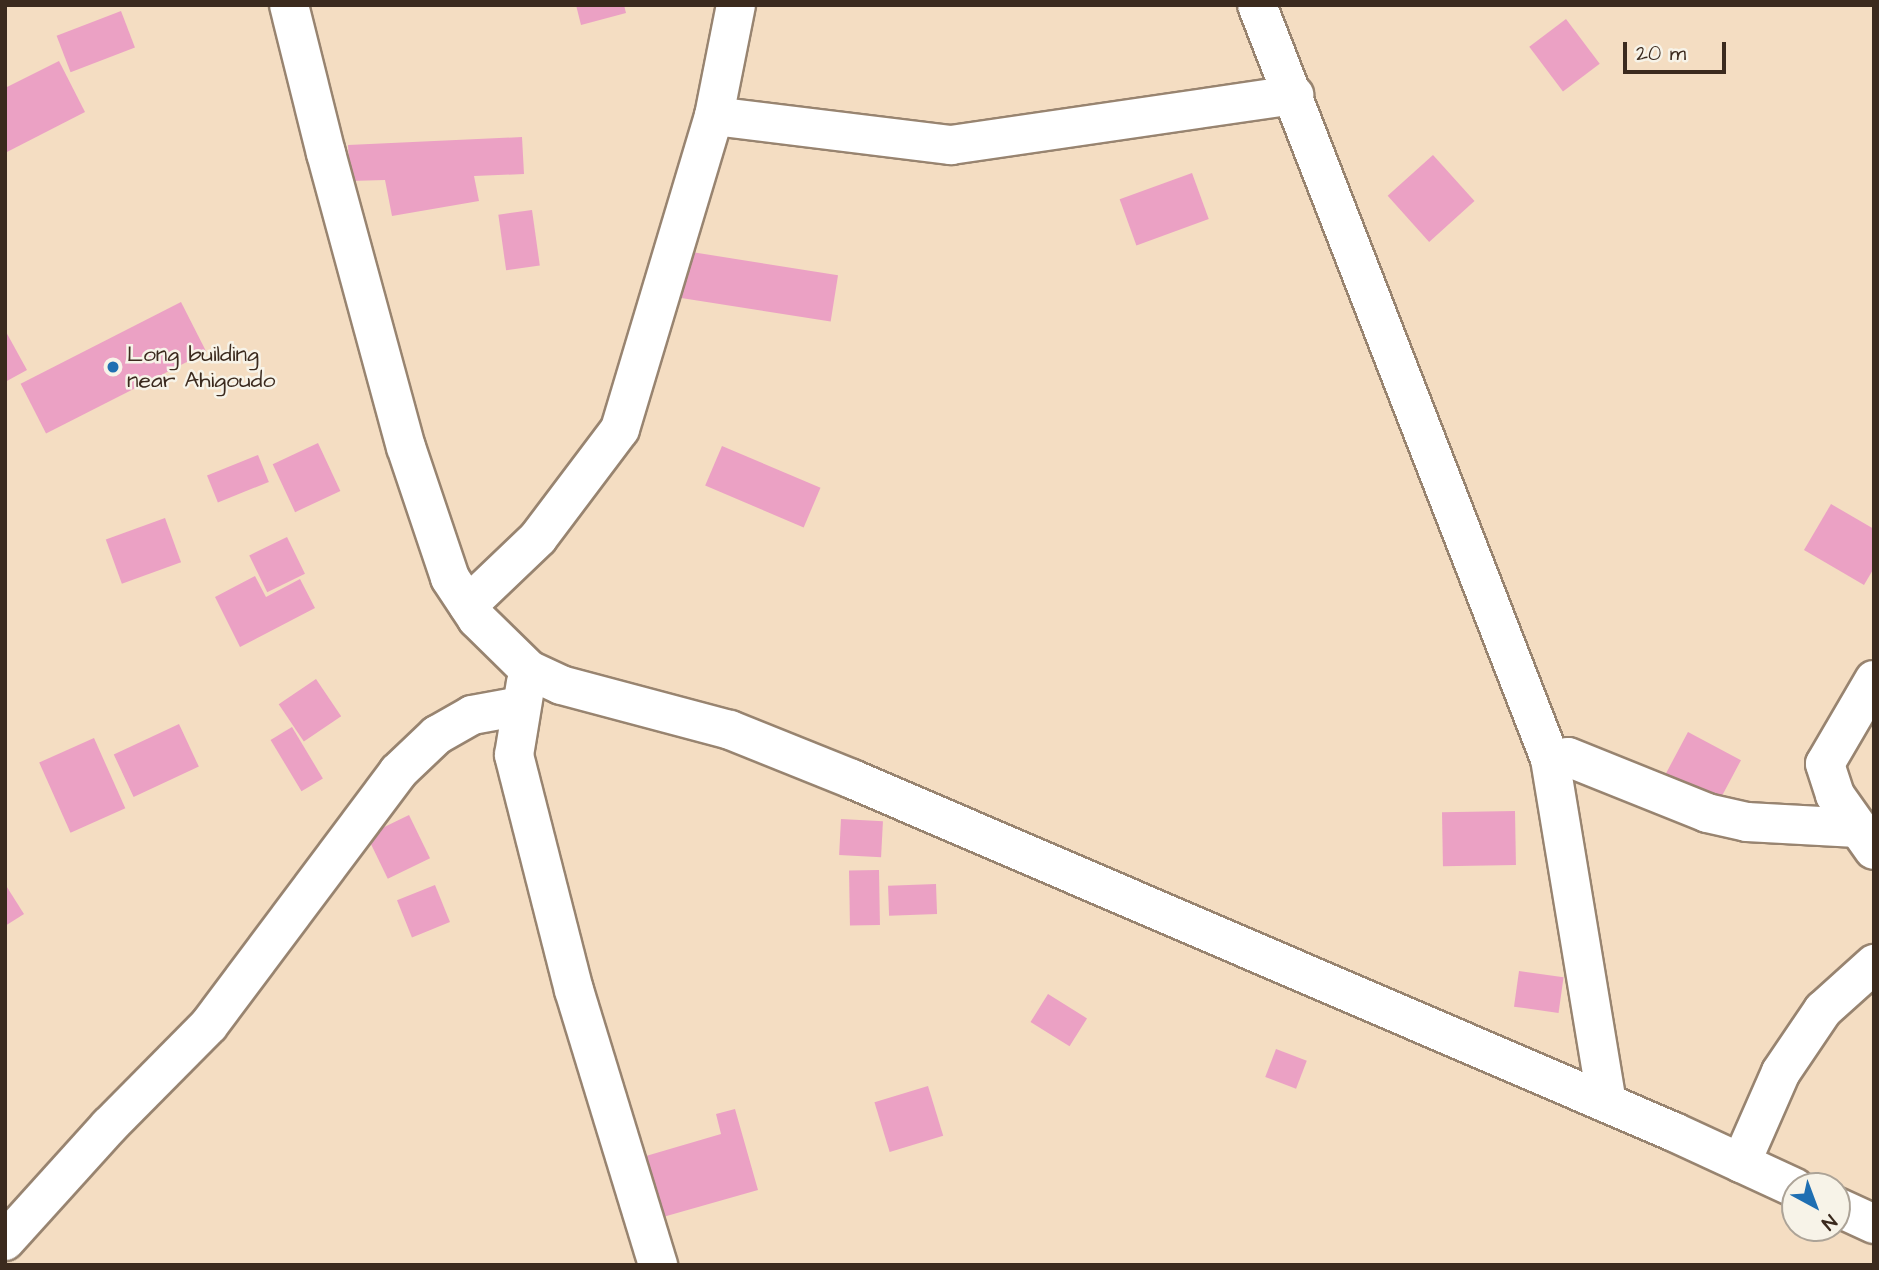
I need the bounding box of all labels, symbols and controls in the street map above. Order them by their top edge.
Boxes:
scale bar [1627,28,1730,72]
text: 20 m [1636,39,1686,68]
place label: Long building near Ahigoudo [127,340,275,394]
marker: Long building near Ahigoudo [105,359,121,375]
north arrow [1781,1172,1851,1242]
text: N [1815,1208,1842,1236]

